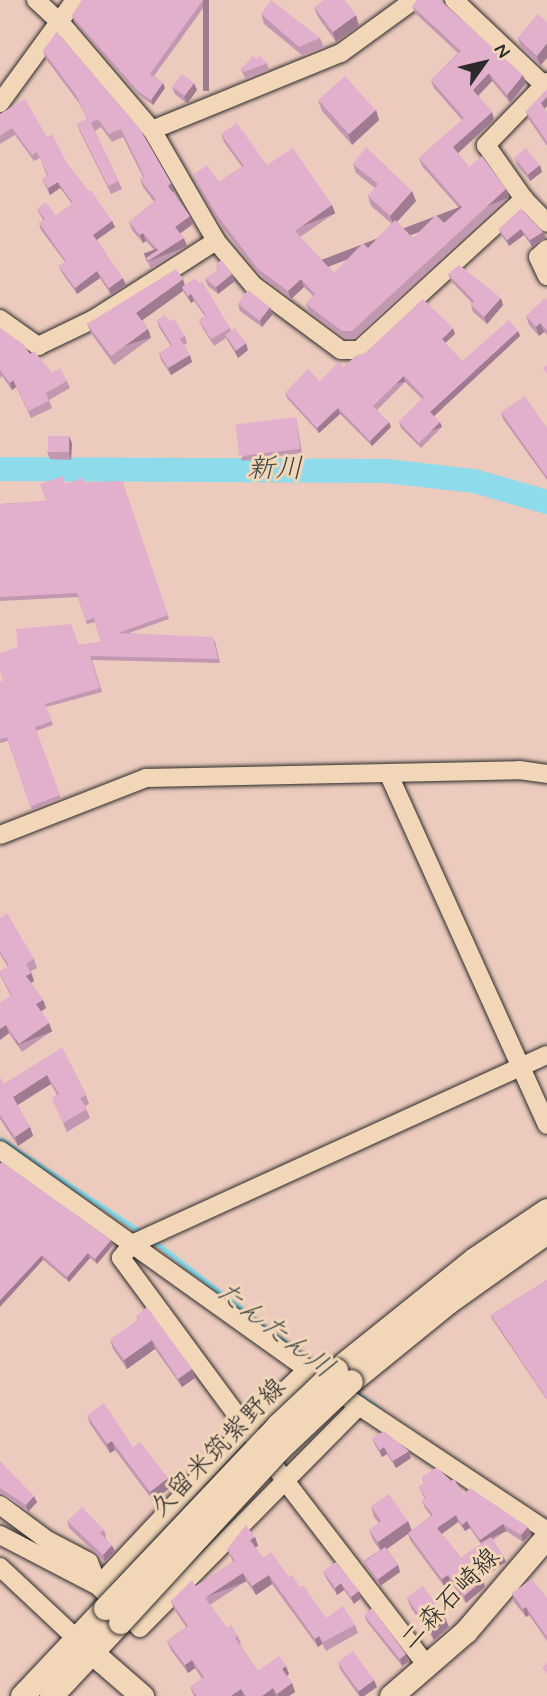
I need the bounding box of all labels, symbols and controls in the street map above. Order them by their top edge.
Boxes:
north arrow [449,28,519,98]
text: N [488,39,516,63]
water label: 新川 [247,453,303,487]
water label: たんたん川 [208,1275,340,1387]
street label: 久留米筑紫野線 [145,1373,293,1525]
street label: 二森石崎線 [395,1542,507,1658]

